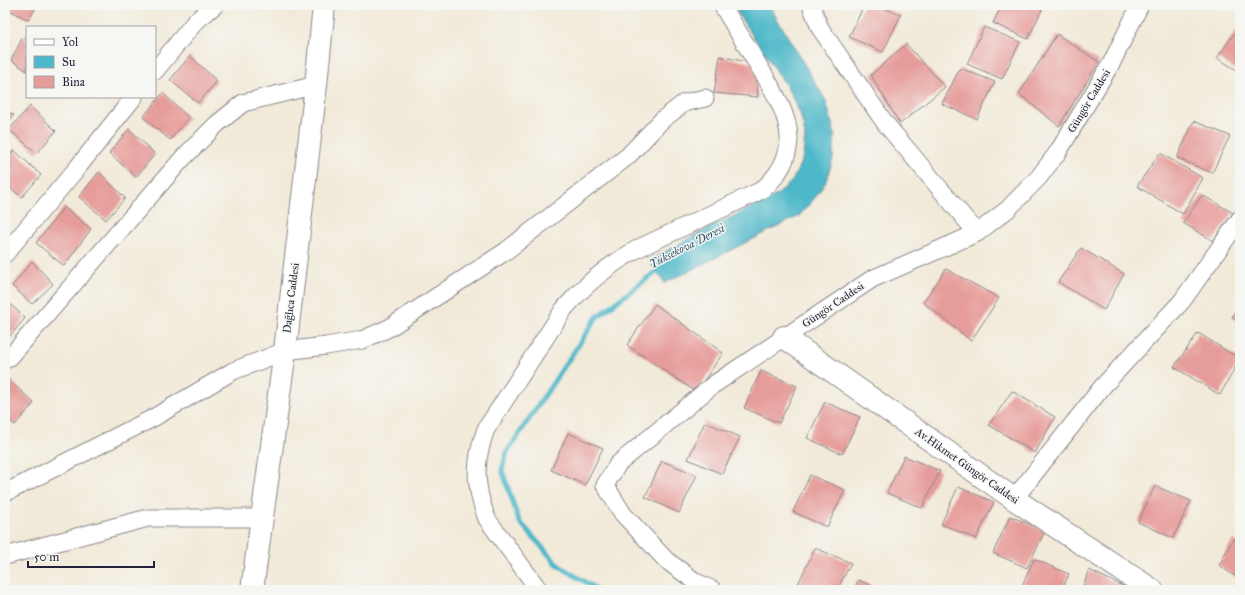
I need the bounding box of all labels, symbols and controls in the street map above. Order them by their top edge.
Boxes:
legend [26,26,156,98]
text: Yol [62,35,79,49]
text: Su [62,55,76,69]
street label: Güngör Caddesi [1065,67,1113,135]
text: Bina [62,75,86,89]
water label: Yüksekova Deresi [647,221,728,271]
street label: Dağlıca Caddesi [280,262,302,334]
street label: Güngör Caddesi [800,280,866,330]
street label: Av.Hikmet Güngör Caddesi [912,425,1021,507]
scale bar [28,543,154,569]
text: 50 m [34,550,59,564]

